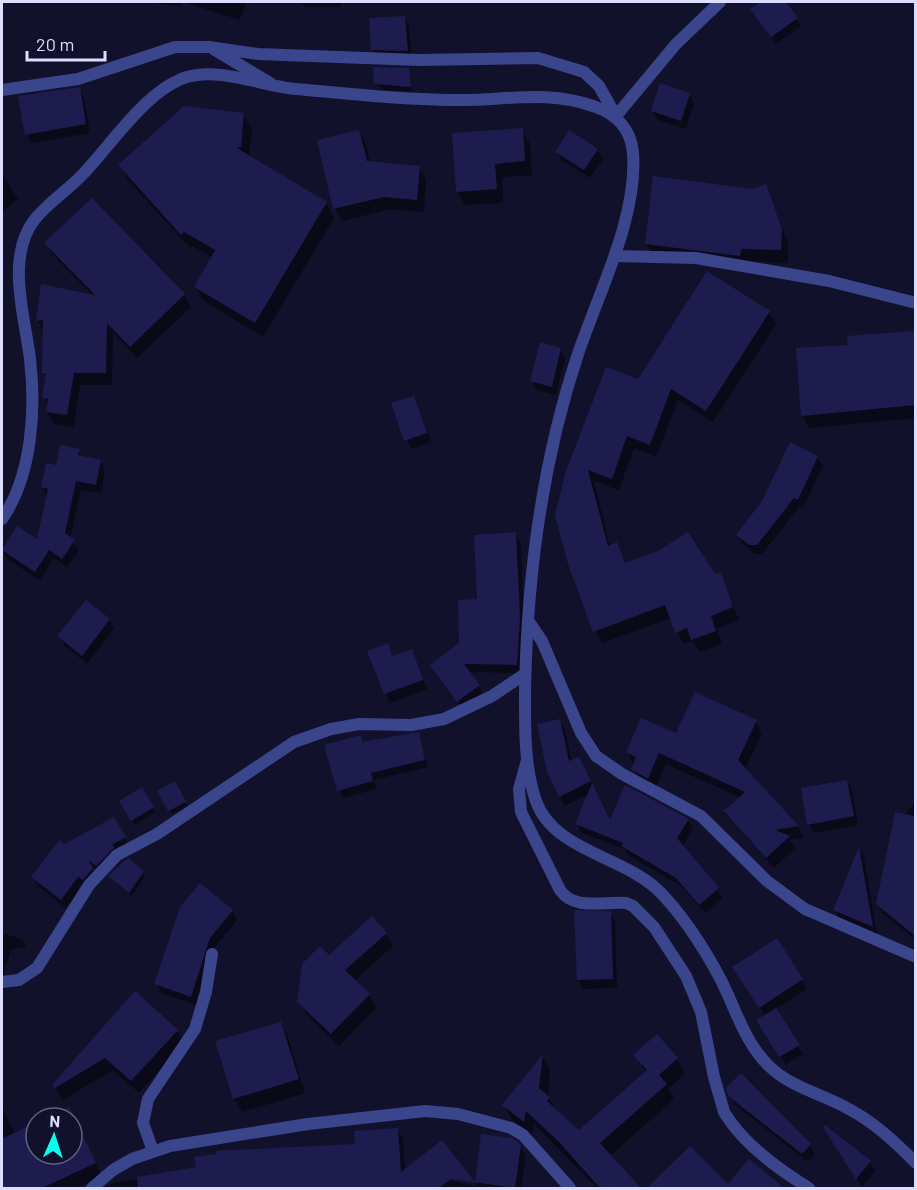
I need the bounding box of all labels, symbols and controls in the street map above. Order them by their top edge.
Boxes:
scale bar [27,24,105,62]
text: 20 m [36,33,74,55]
north arrow [24,1106,84,1166]
text: N [49,1111,61,1130]

